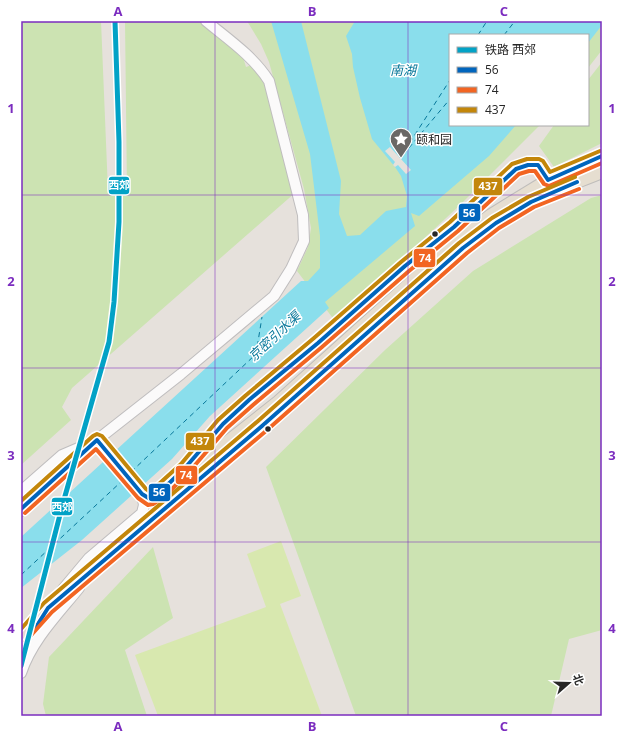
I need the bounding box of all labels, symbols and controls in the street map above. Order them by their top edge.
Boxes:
text: A [114,2,123,20]
text: B [308,2,317,20]
text: C [500,2,508,20]
legend [449,34,589,126]
text: 铁路 西郊 [485,41,536,58]
water label: 南湖 [390,61,418,79]
text: 56 [485,61,499,78]
text: 74 [485,81,499,98]
text: 1 [7,99,15,117]
text: 1 [608,99,616,117]
text: 437 [485,101,506,118]
place icon: 颐和园 [388,126,414,159]
place label: 颐和园 [416,131,452,148]
line badge: 西郊 [108,176,130,195]
text: 西郊 [108,177,130,192]
line badge: 437 [473,177,503,196]
text: 437 [479,178,497,193]
line badge: 56 [458,203,481,222]
text: 56 [463,205,475,220]
unlabelled marker [430,229,440,239]
line badge: 74 [413,248,436,268]
text: 74 [419,250,432,265]
text: 2 [7,272,15,290]
text: 2 [608,272,616,290]
water label: 京密引水渠 [244,306,305,365]
unlabelled marker [263,424,273,434]
line badge: 437 [185,432,215,451]
text: 437 [191,433,209,448]
text: 3 [7,446,15,464]
text: 3 [608,446,616,464]
line badge: 74 [175,465,198,485]
text: 74 [180,467,193,482]
line badge: 56 [148,483,171,502]
text: 56 [153,484,165,499]
line badge: 西郊 [51,497,73,516]
text: 西郊 [51,499,73,514]
text: 4 [7,619,15,637]
text: 4 [608,619,616,637]
north arrow [549,663,589,703]
text: 北 [570,672,588,687]
text: A [114,717,123,735]
text: B [308,717,317,735]
text: C [500,717,508,735]

